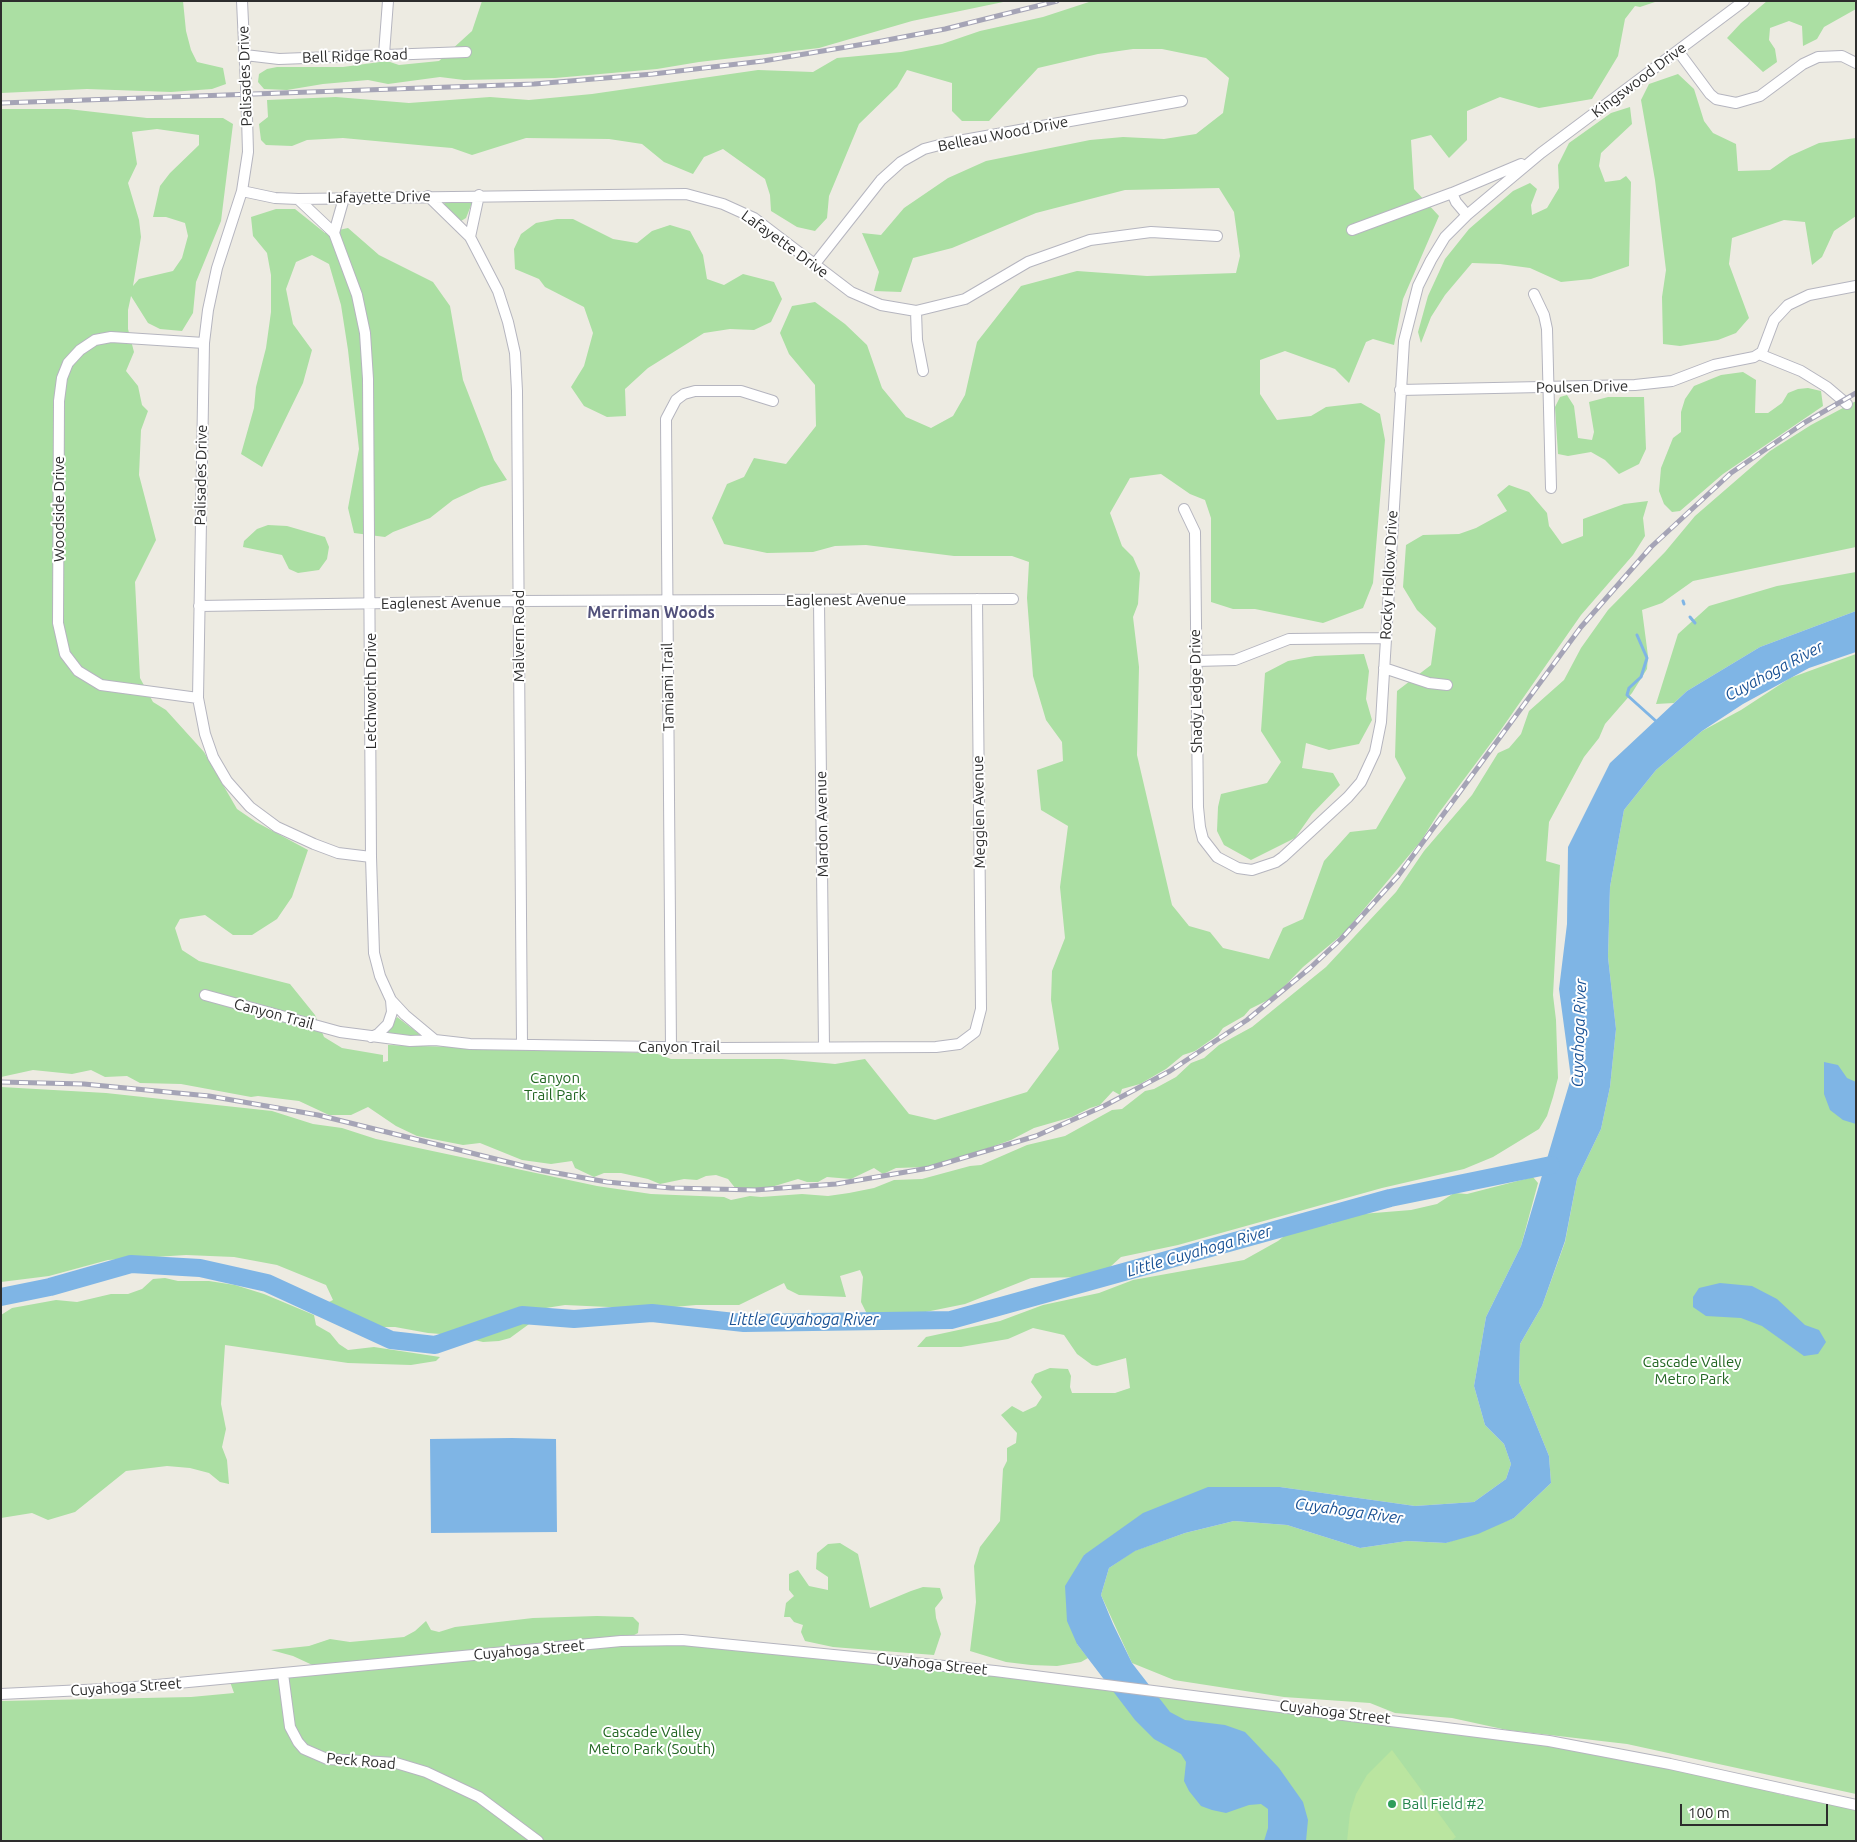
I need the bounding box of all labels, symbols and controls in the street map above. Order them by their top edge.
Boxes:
street label: Palisades Drive [234,25,256,127]
street label: Kingswood Drive [1588,39,1690,121]
street label: Bell Ridge Road [302,45,408,67]
street label: Belleau Wood Drive [936,113,1070,155]
street label: Lafayette Drive [327,187,431,207]
street label: Lafayette Drive [738,206,832,282]
street label: Poulsen Drive [1536,377,1628,397]
street label: Palisades Drive [191,424,211,526]
street label: Woodside Drive [50,456,68,562]
street label: Rocky Hollow Drive [1377,510,1401,640]
street label: Malvern Road [510,590,528,682]
street label: Eaglenest Avenue [786,590,906,610]
street label: Eaglenest Avenue [381,593,501,613]
district label: Merriman Woods [587,603,715,623]
street label: Shady Ledge Drive [1186,629,1206,753]
street label: Letchworth Drive [362,633,380,749]
water label: Cuyahoga River [1721,637,1827,705]
street label: Tamiami Trail [658,643,678,731]
street label: Megglen Avenue [969,755,989,869]
street label: Mardon Avenue [812,771,832,877]
water label: Cuyahoga River [1568,978,1590,1088]
street label: Canyon Trail [232,995,316,1033]
street label: Canyon Trail [638,1038,720,1056]
park label: Canyon Trail Park [524,1069,586,1104]
water label: Little Cuyahoga River [1125,1221,1273,1281]
water label: Little Cuyahoga River [729,1310,879,1330]
park label: Cascade Valley Metro Park [1643,1353,1741,1388]
water label: Cuyahoga River [1294,1494,1404,1528]
street label: Cuyahoga Street [473,1636,585,1664]
street label: Cuyahoga Street [876,1649,988,1679]
street label: Cuyahoga Street [70,1674,182,1700]
street label: Cuyahoga Street [1279,1696,1391,1728]
park label: Cascade Valley Metro Park (South) [588,1723,716,1758]
street label: Peck Road [326,1749,396,1773]
scale bar [1682,1794,1830,1826]
place label: Ball Field #2 [1402,1795,1485,1813]
marker: Ball Field #2 [1386,1798,1398,1810]
text: 100 m [1688,1804,1730,1821]

